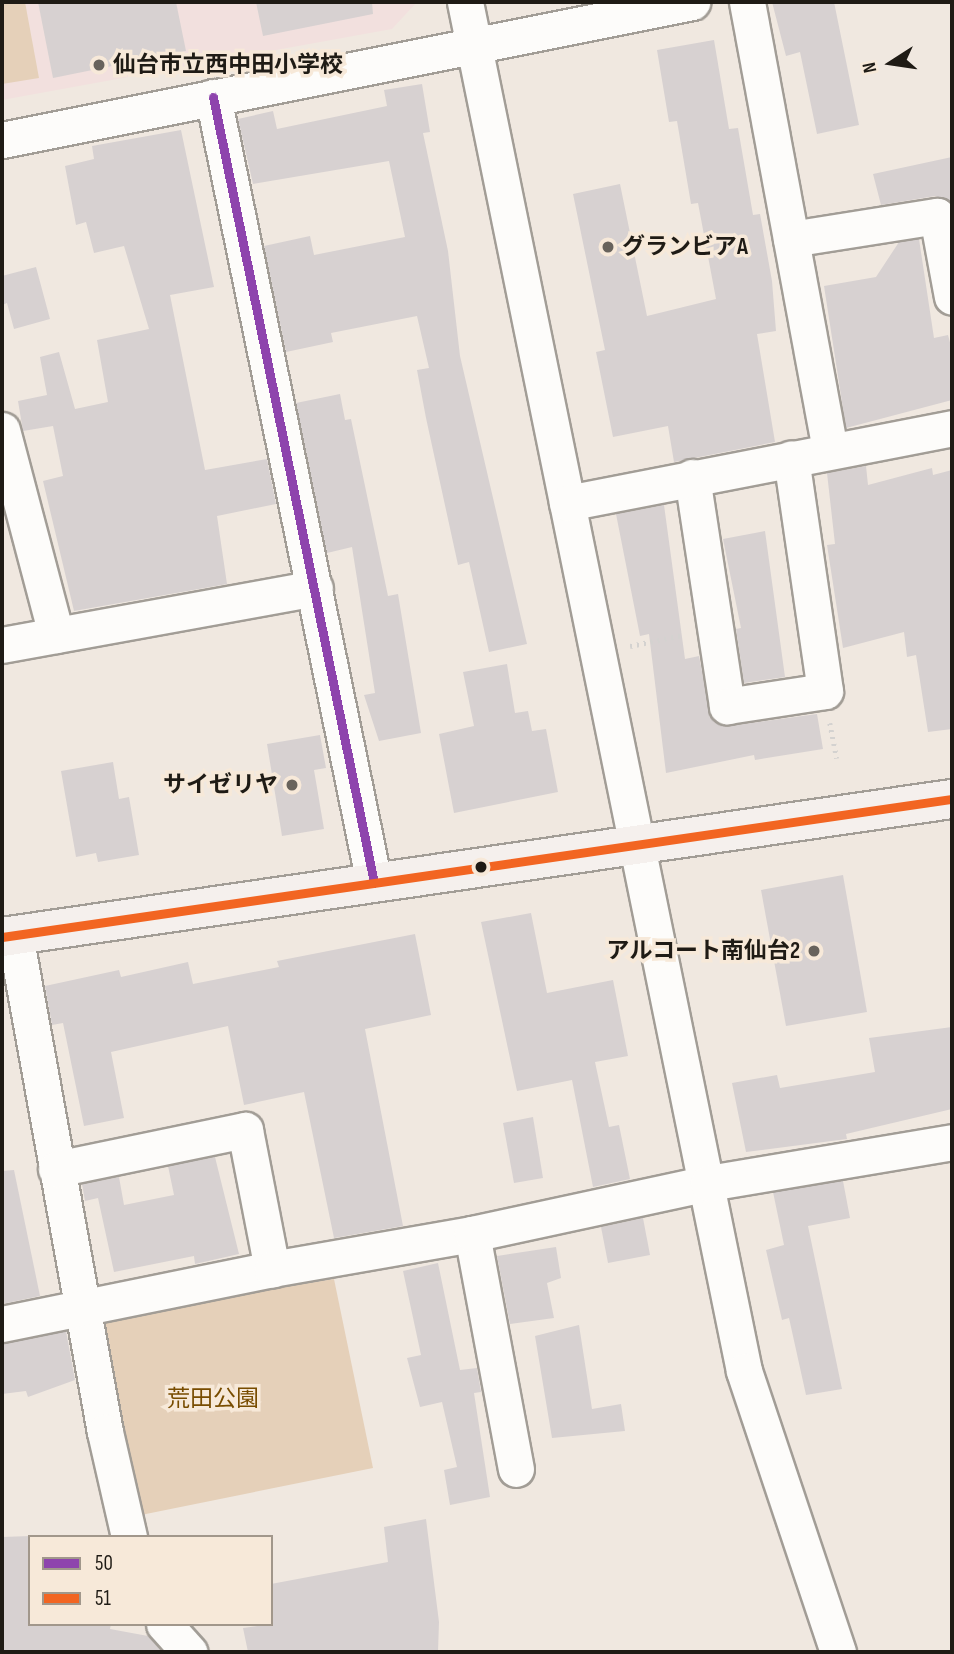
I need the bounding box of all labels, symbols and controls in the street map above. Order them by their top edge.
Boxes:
north arrow [856,28,926,98]
place label: 仙台市立西中田小学校 [113,51,343,79]
marker: 仙台市立西中田小学校 [91,57,107,73]
text: N [858,60,882,75]
place label: グランビアA [622,233,748,261]
marker: グランビアA [600,239,616,255]
place label: サイゼリヤ [163,771,278,799]
marker: サイゼリヤ [284,777,300,793]
unlabelled marker [474,860,488,874]
place label: アルコート南仙台2 [606,937,800,965]
marker: アルコート南仙台2 [806,943,822,959]
park label: 荒田公園 [167,1385,259,1413]
legend [28,1535,273,1626]
text: 50 [95,1551,113,1576]
text: 51 [95,1586,111,1611]

